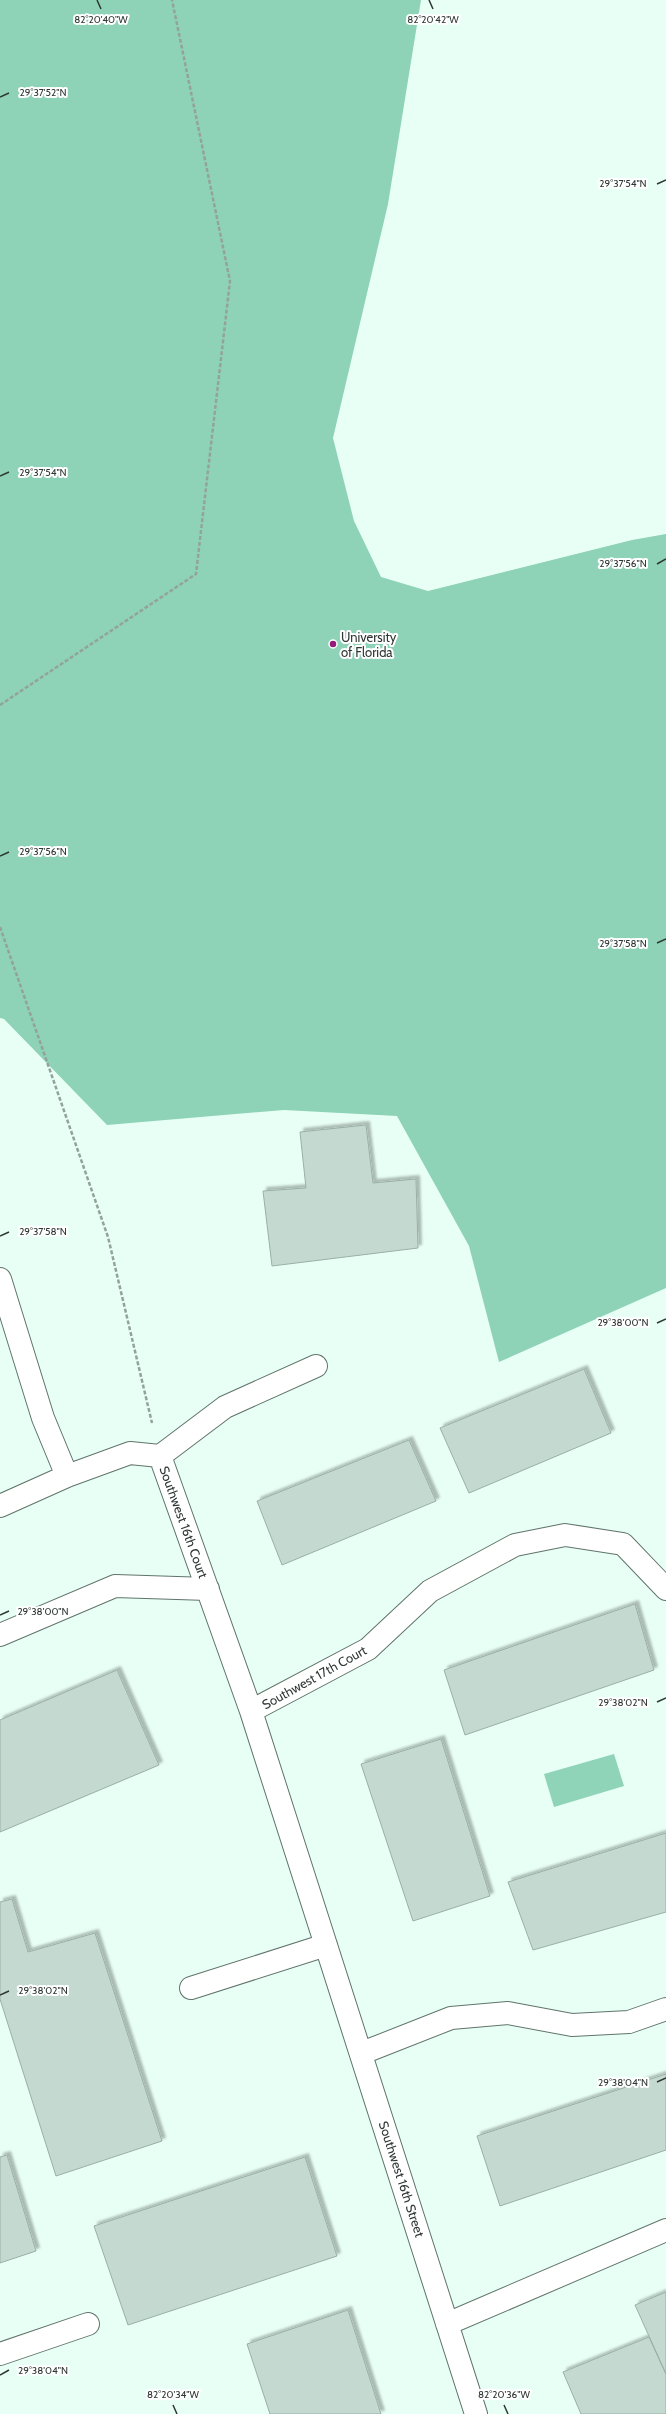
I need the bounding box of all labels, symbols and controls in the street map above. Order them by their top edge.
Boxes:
text: 82°20'40"W [74,13,128,26]
text: 82°20'42"W [407,13,459,26]
text: 29°37'52"N [20,86,66,99]
text: 29°37'54"N [599,177,647,190]
text: 29°37'54"N [19,466,67,479]
text: 29°37'56"N [599,557,647,570]
place label: University of Florida [341,629,397,660]
marker: University of Florida [328,639,338,649]
text: 29°37'56"N [19,845,67,858]
text: 29°37'58"N [599,937,647,950]
text: 29°37'58"N [19,1225,67,1238]
text: 29°38'00"N [597,1316,649,1329]
street label: Southwest 16th Court [156,1464,212,1581]
text: 29°38'00"N [17,1605,69,1618]
street label: Southwest 17th Court [259,1641,370,1712]
text: 29°38'02"N [598,1696,648,1709]
text: 29°38'02"N [18,1984,68,1997]
text: 29°38'04"N [598,2076,648,2089]
street label: Southwest 16th Street [376,2119,428,2240]
text: 29°38'04"N [18,2364,68,2377]
text: 82°20'34"W [147,2388,199,2401]
text: 82°20'36"W [478,2388,531,2401]

